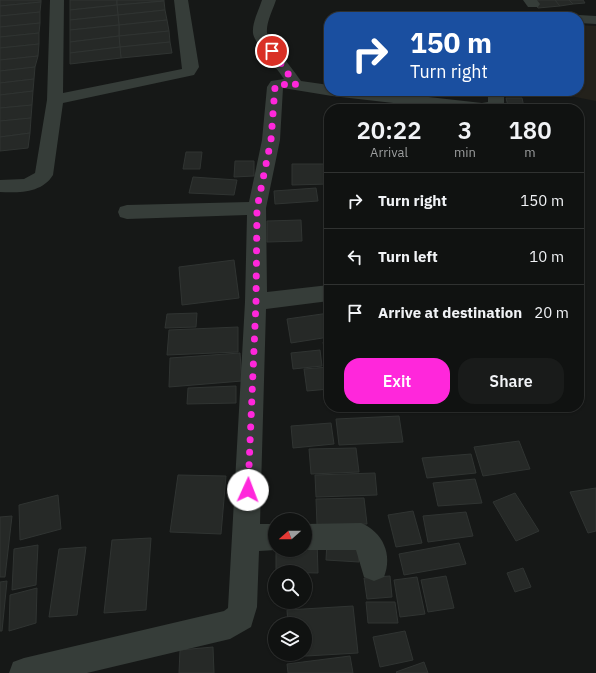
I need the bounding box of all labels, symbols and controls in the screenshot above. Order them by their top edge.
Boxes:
text: 150 m [410,24,492,61]
icon: right [344,28,396,80]
pin [255,34,289,68]
icon: arrive [261,40,283,62]
text: Turn right [410,60,488,83]
text: 20:22 [356,114,422,146]
text: 3 [458,114,472,146]
text: 180 [508,114,552,146]
text: Arrival [370,144,408,161]
text: min [454,144,476,161]
text: m [524,144,536,161]
icon: right [344,190,366,212]
text: Turn right [378,191,447,210]
text: 150 m [520,191,564,210]
icon: left [344,246,366,268]
text: Turn left [378,247,438,266]
text: 10 m [529,247,564,266]
icon: arrive [344,302,366,324]
text: Arrive at destination [378,303,522,322]
text: 20 m [534,303,569,322]
button: Exit [344,358,450,404]
button: Share [458,358,564,404]
position arrow [227,469,269,511]
north arrow [268,513,312,557]
map controls [268,513,312,661]
button: search [268,565,312,609]
button: layers [268,617,312,661]

